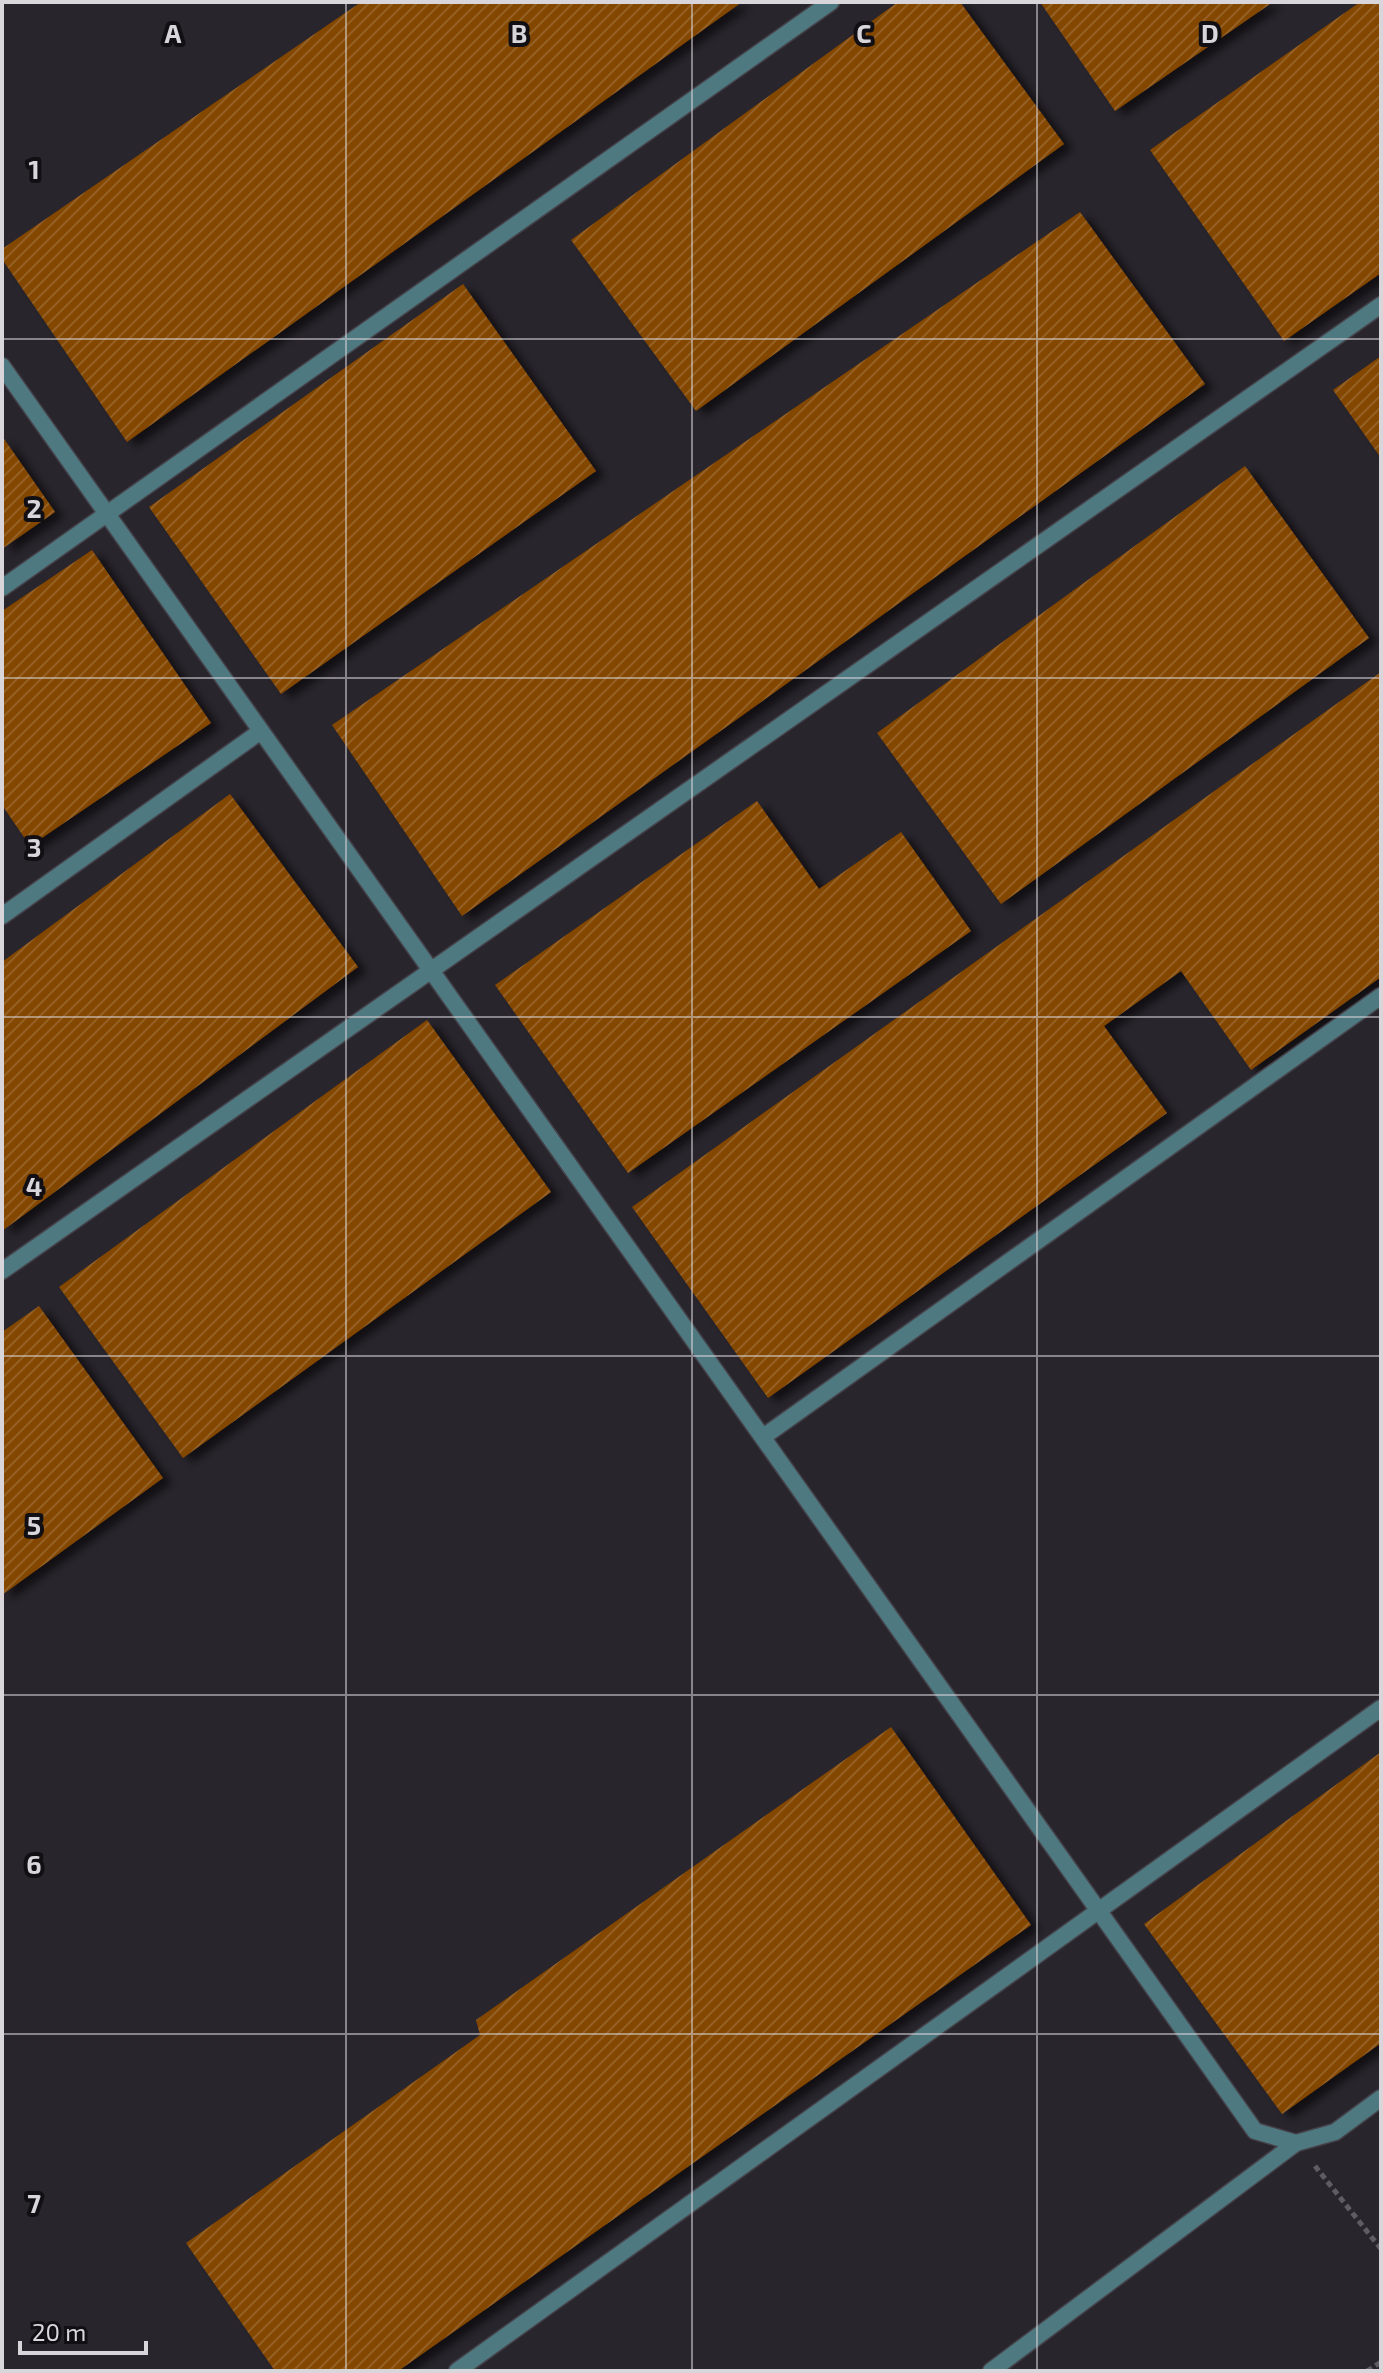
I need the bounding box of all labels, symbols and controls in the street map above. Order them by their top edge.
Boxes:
text: A [165,17,182,48]
text: B [511,17,527,48]
text: C [856,17,872,48]
text: D [1201,17,1219,48]
text: 1 [28,153,40,184]
text: 2 [26,492,42,523]
text: 3 [27,831,41,862]
text: 4 [26,1170,42,1201]
text: 5 [27,1509,41,1540]
text: 6 [26,1848,42,1879]
text: 7 [27,2187,41,2218]
scale bar [20,2305,146,2355]
text: 20 m [32,2317,86,2346]

